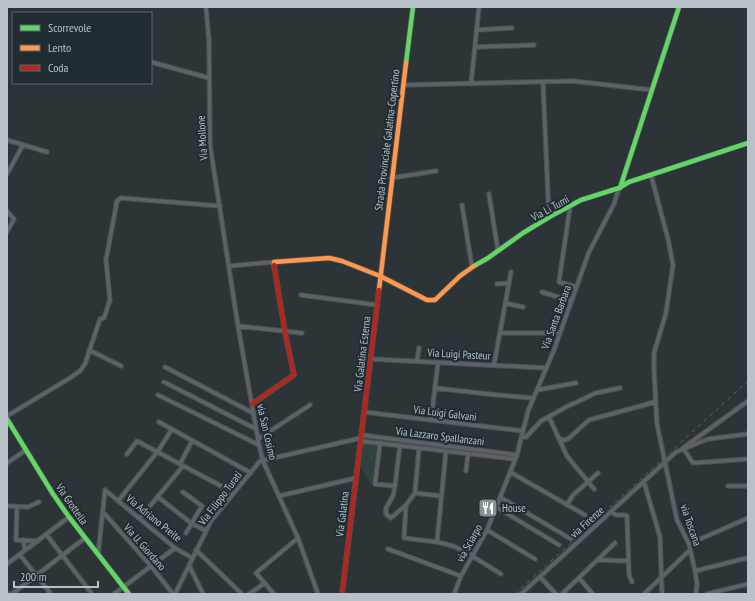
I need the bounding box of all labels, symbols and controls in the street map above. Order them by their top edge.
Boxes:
legend [12,12,152,84]
text: Scorrevole [48,20,91,35]
text: Lento [48,40,71,55]
text: Coda [48,60,69,75]
street label: Strada Provinciale Galatina-Copertino [371,68,403,211]
street label: Via Mollone [193,115,211,162]
street label: Via Li Tumi [528,192,572,225]
street label: Via Santa Barbara [538,283,574,352]
street label: Via Galatina Esterna [350,315,374,394]
street label: Via Luigi Pasteur [426,345,491,363]
street label: Via Luigi Galvani [412,402,477,424]
street label: via San Cosimo [254,403,280,462]
street label: Via Lazzaro Spallanzani [394,423,485,448]
street label: Via Filippo Turati [195,468,245,529]
street label: Via Grottella [52,480,91,527]
street label: Via Galatina [332,490,352,538]
street label: Via Adriano Preite [123,491,185,545]
restaurant icon: House [477,497,499,519]
place label: House [502,501,526,515]
street label: via Toscana [677,502,705,548]
street label: via Firenze [567,503,607,541]
street label: Via U. Giordano [120,520,169,574]
street label: via Sciarpo [453,521,485,564]
scale bar [14,563,98,589]
text: 200 m [20,569,47,584]

